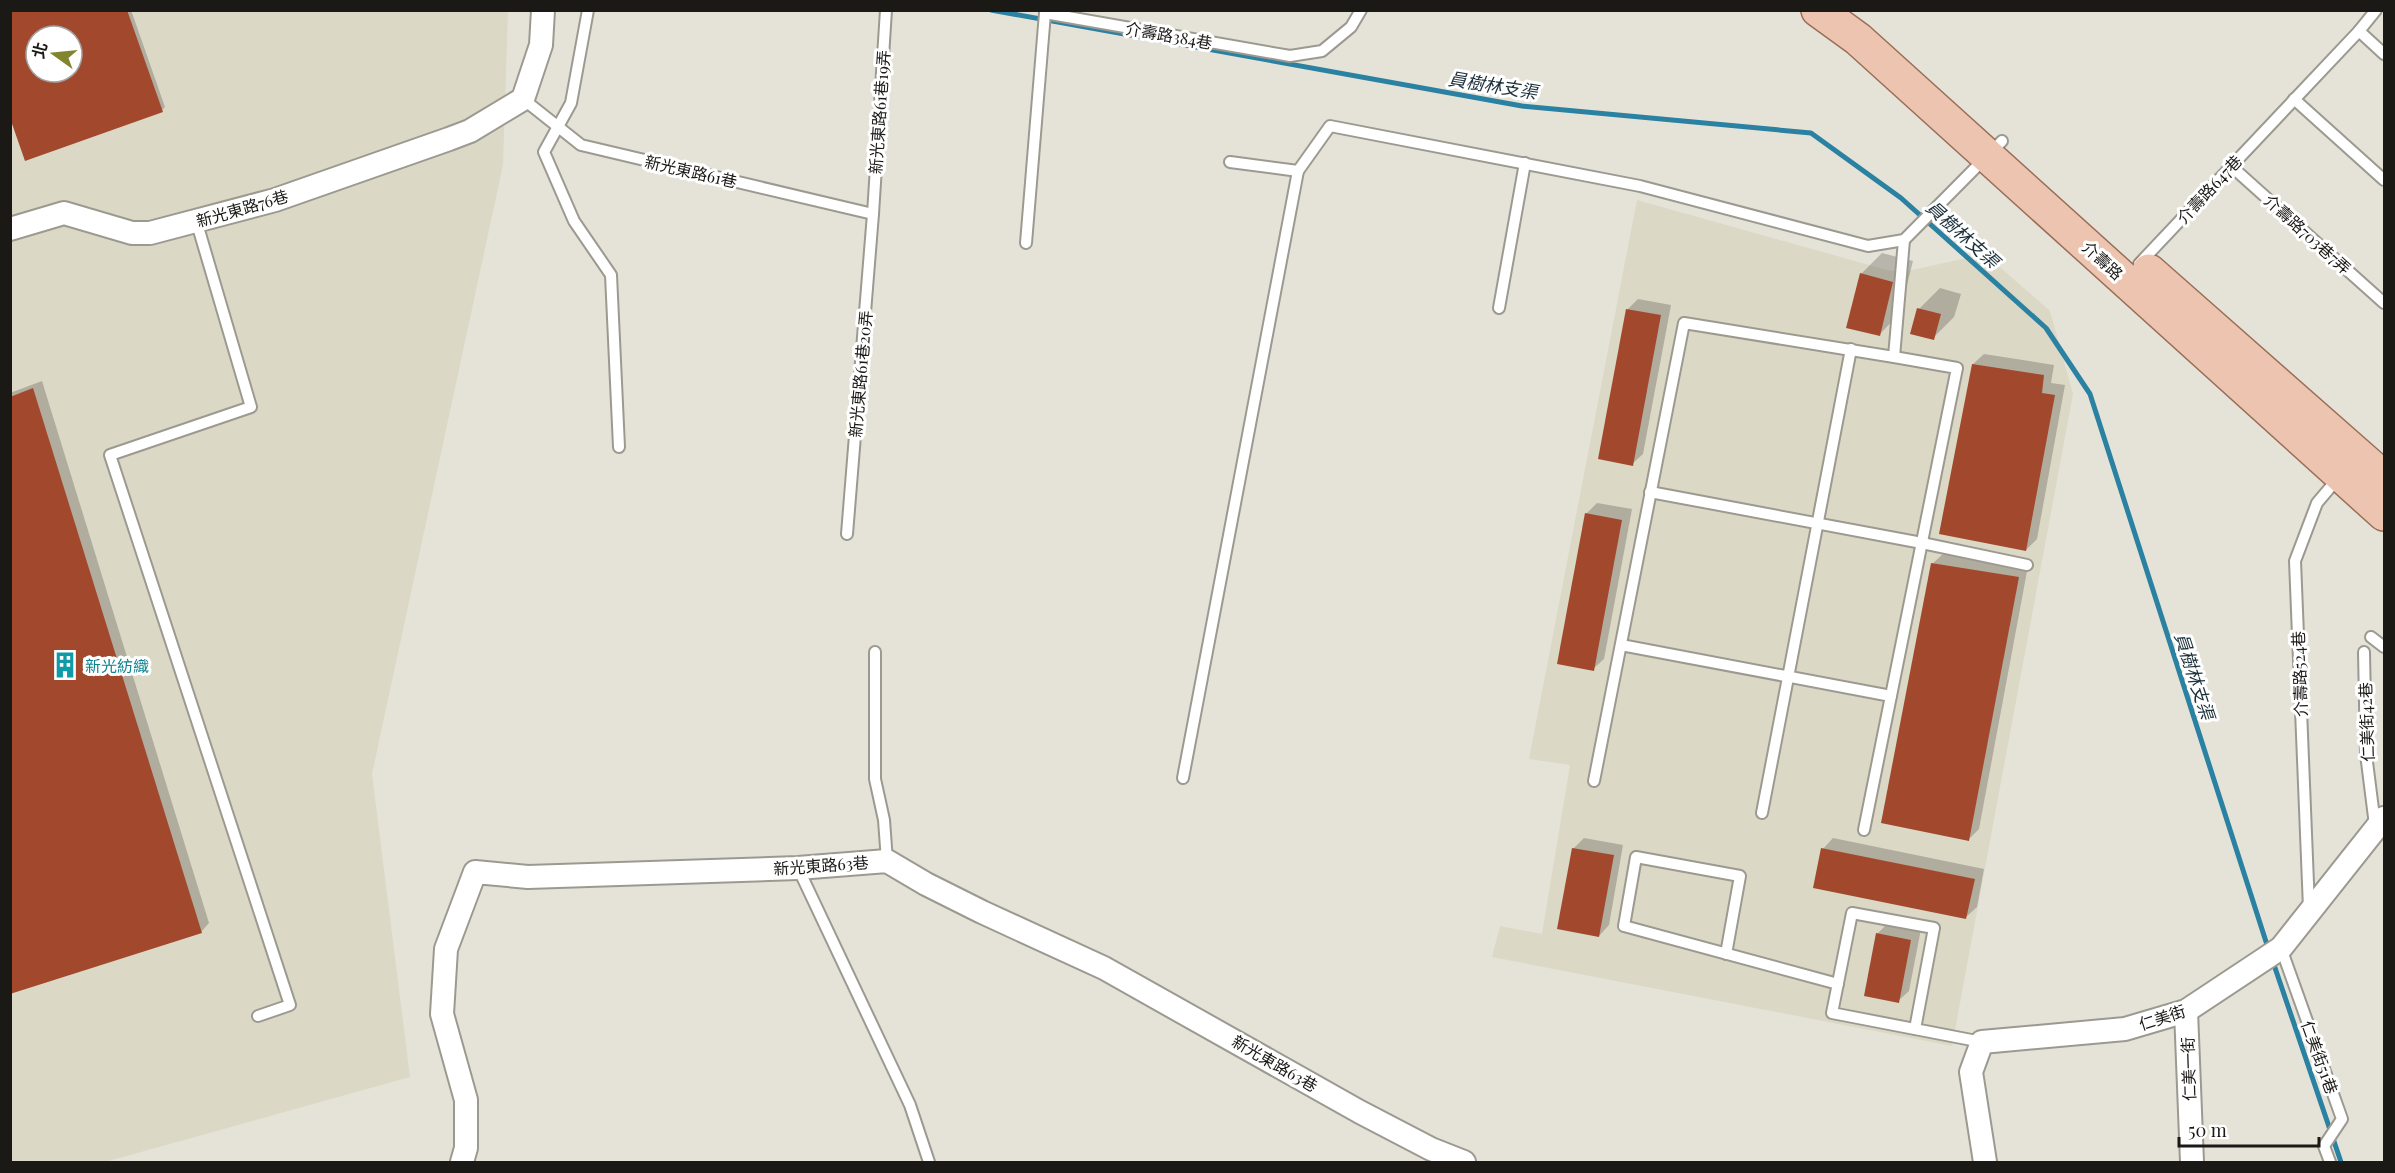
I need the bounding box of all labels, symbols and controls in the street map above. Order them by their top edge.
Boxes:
street label: 介壽路384巷 [1124,17,1214,53]
north arrow [24,24,84,84]
text: 北 [27,40,51,60]
street label: 新光東路61巷19弄 [864,49,894,175]
water label: 員樹林支渠 [1447,66,1542,104]
street label: 新光東路61巷 [643,150,739,192]
street label: 介壽路647巷 [2172,150,2246,228]
street label: 新光東路76巷 [194,185,290,231]
street label: 介壽路703巷7弄 [2260,189,2356,279]
water label: 員樹林支渠 [1922,195,2007,275]
street label: 介壽路 [2078,236,2128,284]
street label: 新光東路61巷20弄 [844,310,876,438]
water label: 員樹林支渠 [2170,629,2221,725]
street label: 介壽路524巷 [2287,631,2311,717]
building icon: 新光紡織 [50,650,80,680]
place label: 新光紡織 [85,655,149,676]
street label: 仁美街42巷 [2354,682,2378,762]
street label: 新光東路63巷 [773,851,869,879]
street label: 仁美街 [2136,1000,2188,1034]
street label: 仁美街51巷 [2297,1017,2343,1097]
street label: 新光東路63巷 [1228,1030,1322,1096]
street label: 仁美一街 [2176,1037,2200,1101]
scale bar [2179,1110,2318,1148]
text: 50 m [2188,1118,2227,1142]

